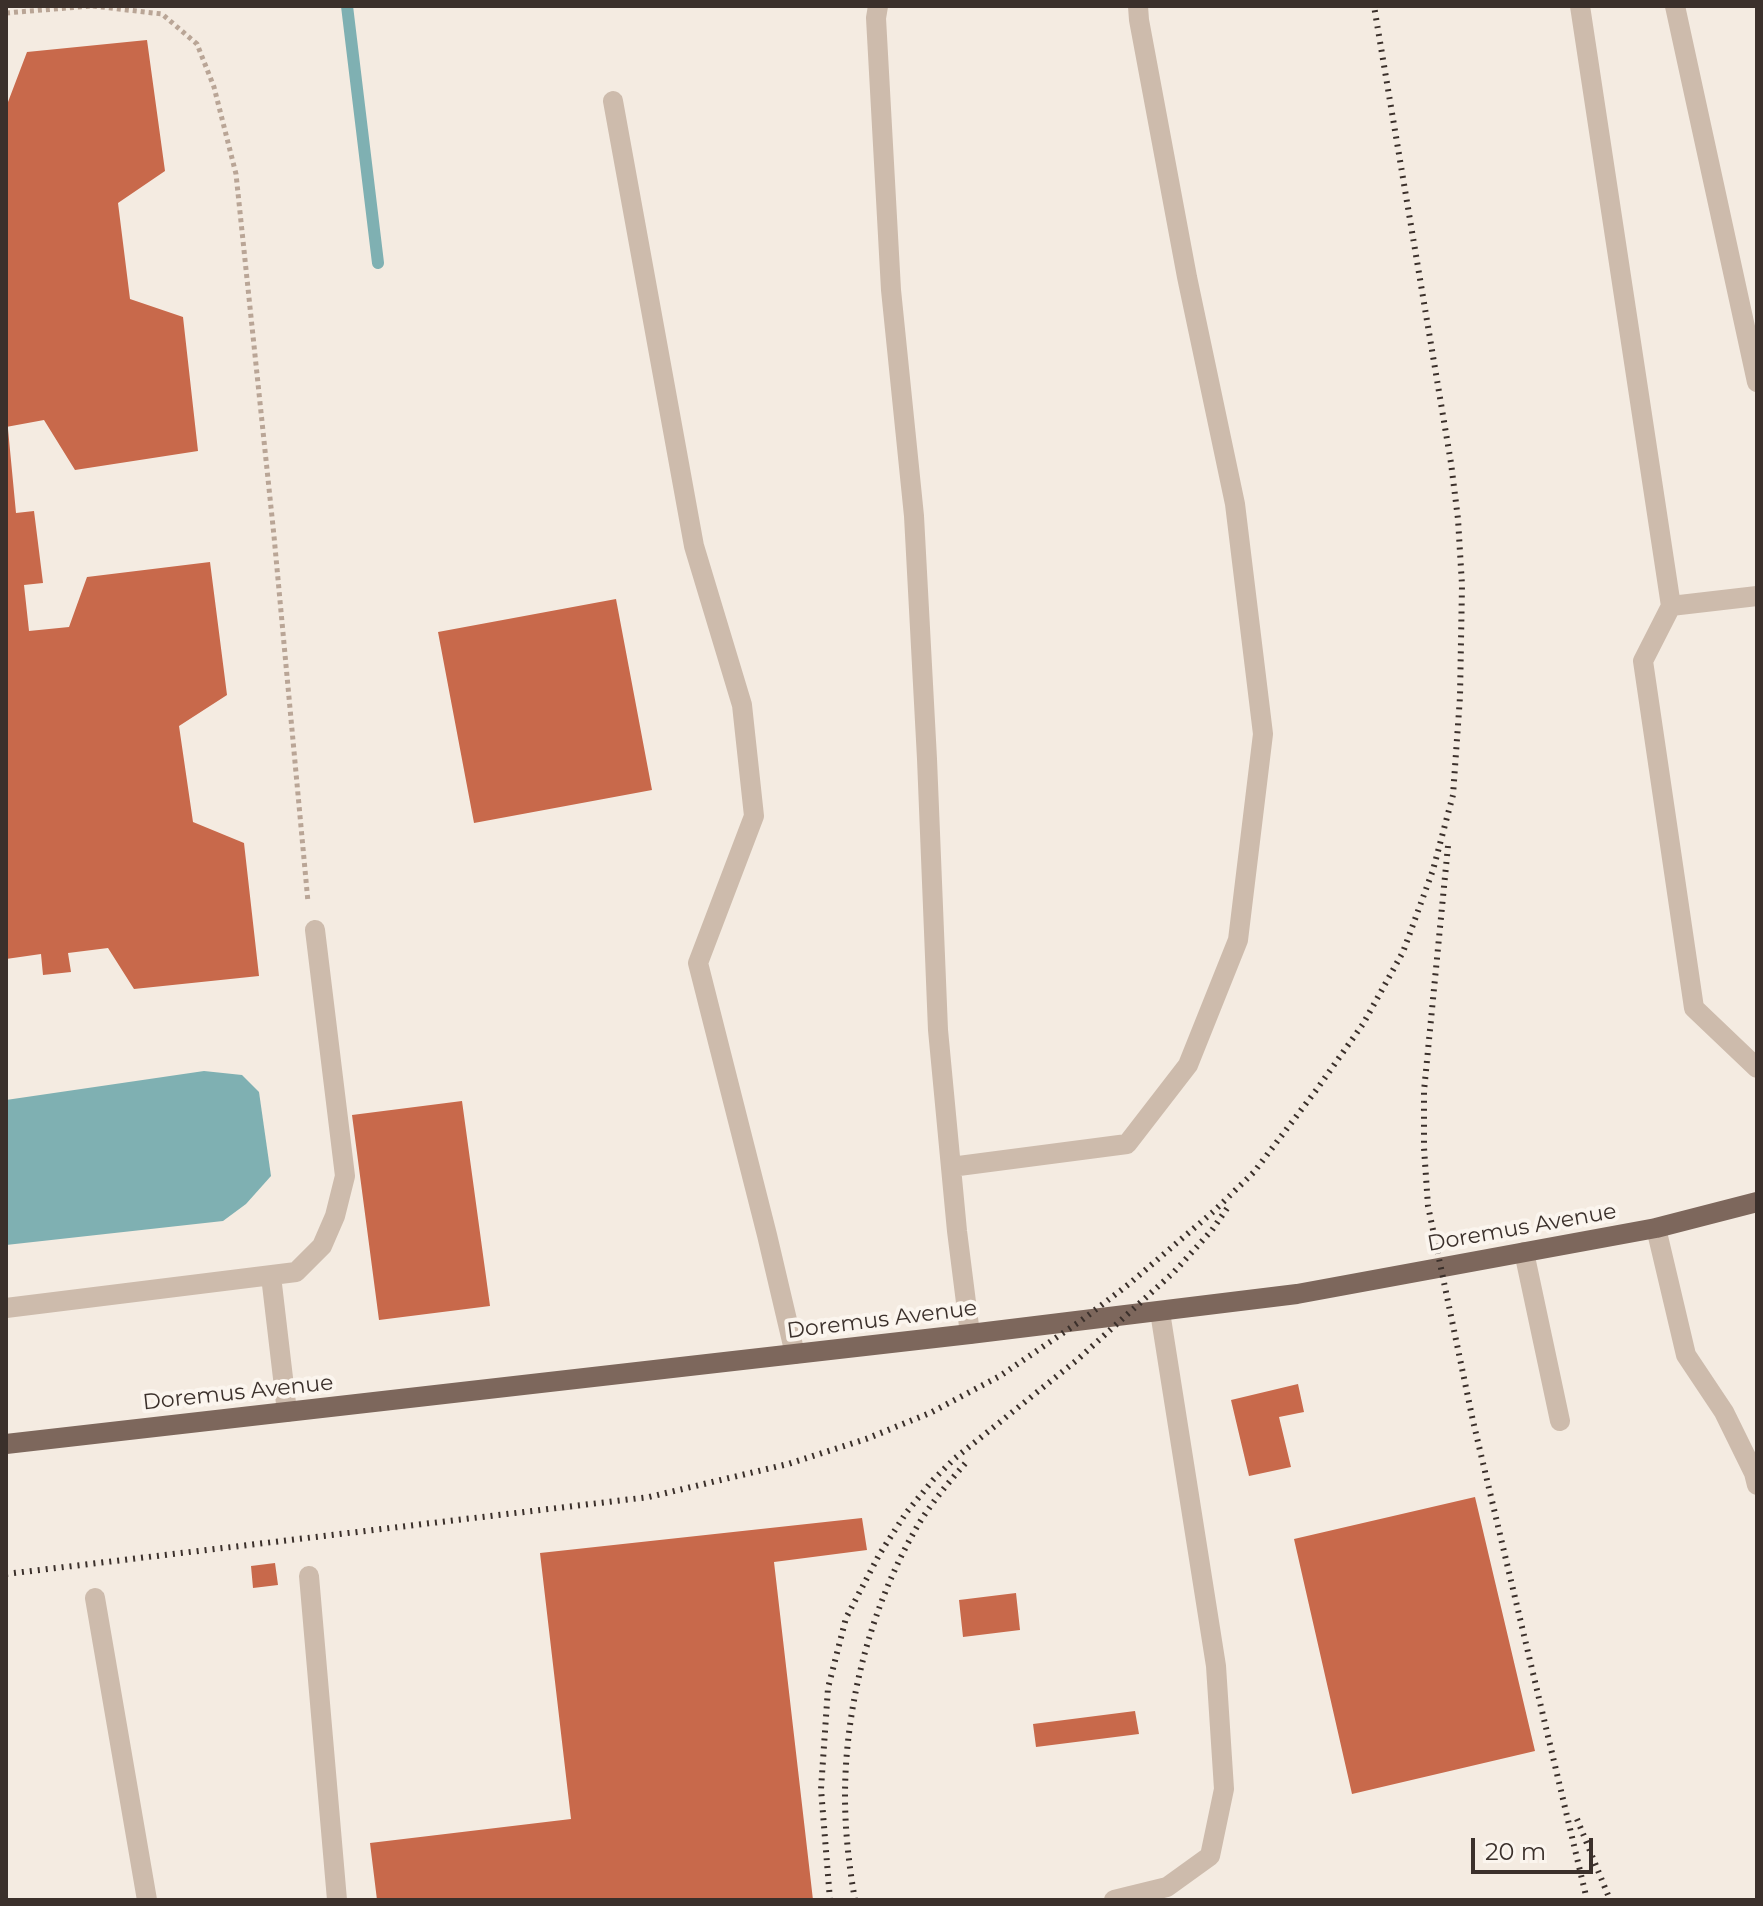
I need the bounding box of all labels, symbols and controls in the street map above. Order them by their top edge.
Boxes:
street label: Doremus Avenue [1425,1198,1619,1258]
street label: Doremus Avenue [785,1295,979,1345]
street label: Doremus Avenue [141,1370,335,1416]
scale bar [1475,1822,1597,1872]
text: 20 m [1485,1837,1546,1866]

